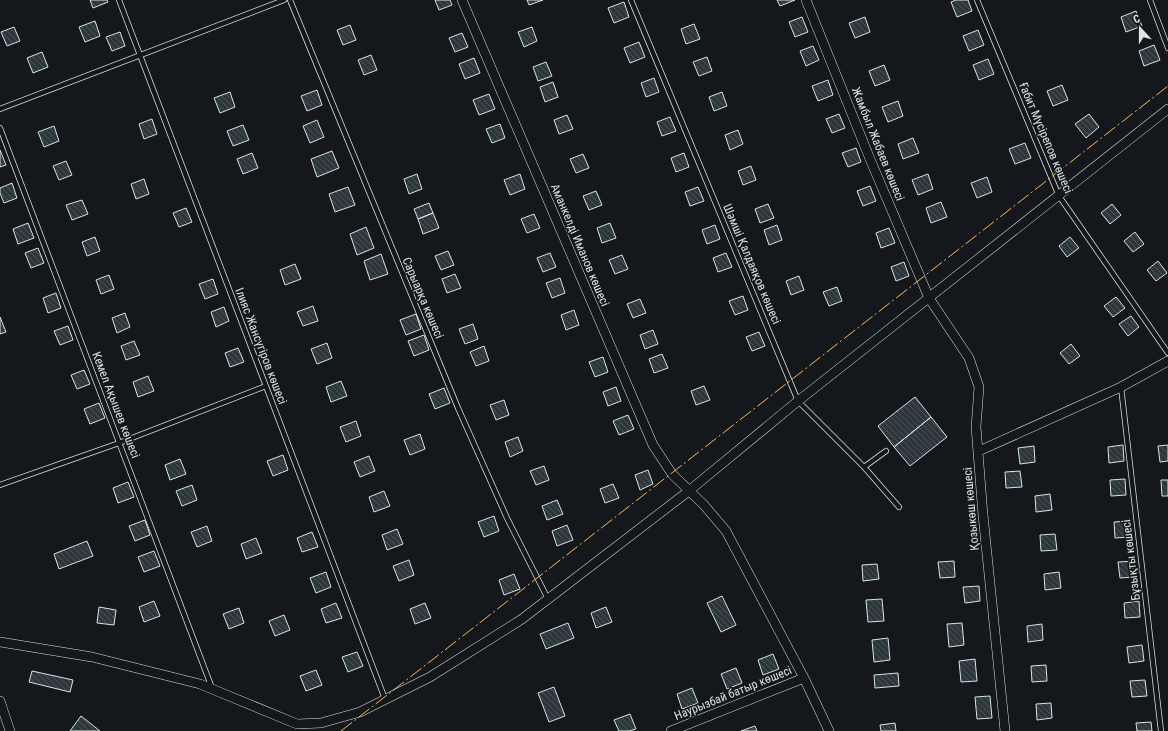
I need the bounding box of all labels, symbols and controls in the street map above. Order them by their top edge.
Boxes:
north arrow [1120,8,1160,48]
text: С [1131,12,1142,26]
street label: Ғабит Мүсірепов көшесі [1016,80,1076,196]
street label: Жамбыл Жабаев көшесі [849,85,907,203]
street label: Аманкелді Иманов көшесі [548,182,612,308]
street label: Шәмші Қалдаяқов көшесі [720,202,784,326]
street label: Сарыарқа көшесі [400,255,446,341]
street label: Ілияс Жансүгіров көшесі [232,286,290,406]
street label: Кемел Ақышев көшесі [89,350,143,460]
street label: Қозыкөш көшесі [960,467,982,551]
street label: Бұзықты көшесі [1119,519,1143,601]
street label: Наурызбай батыр көшесі [672,663,794,723]

